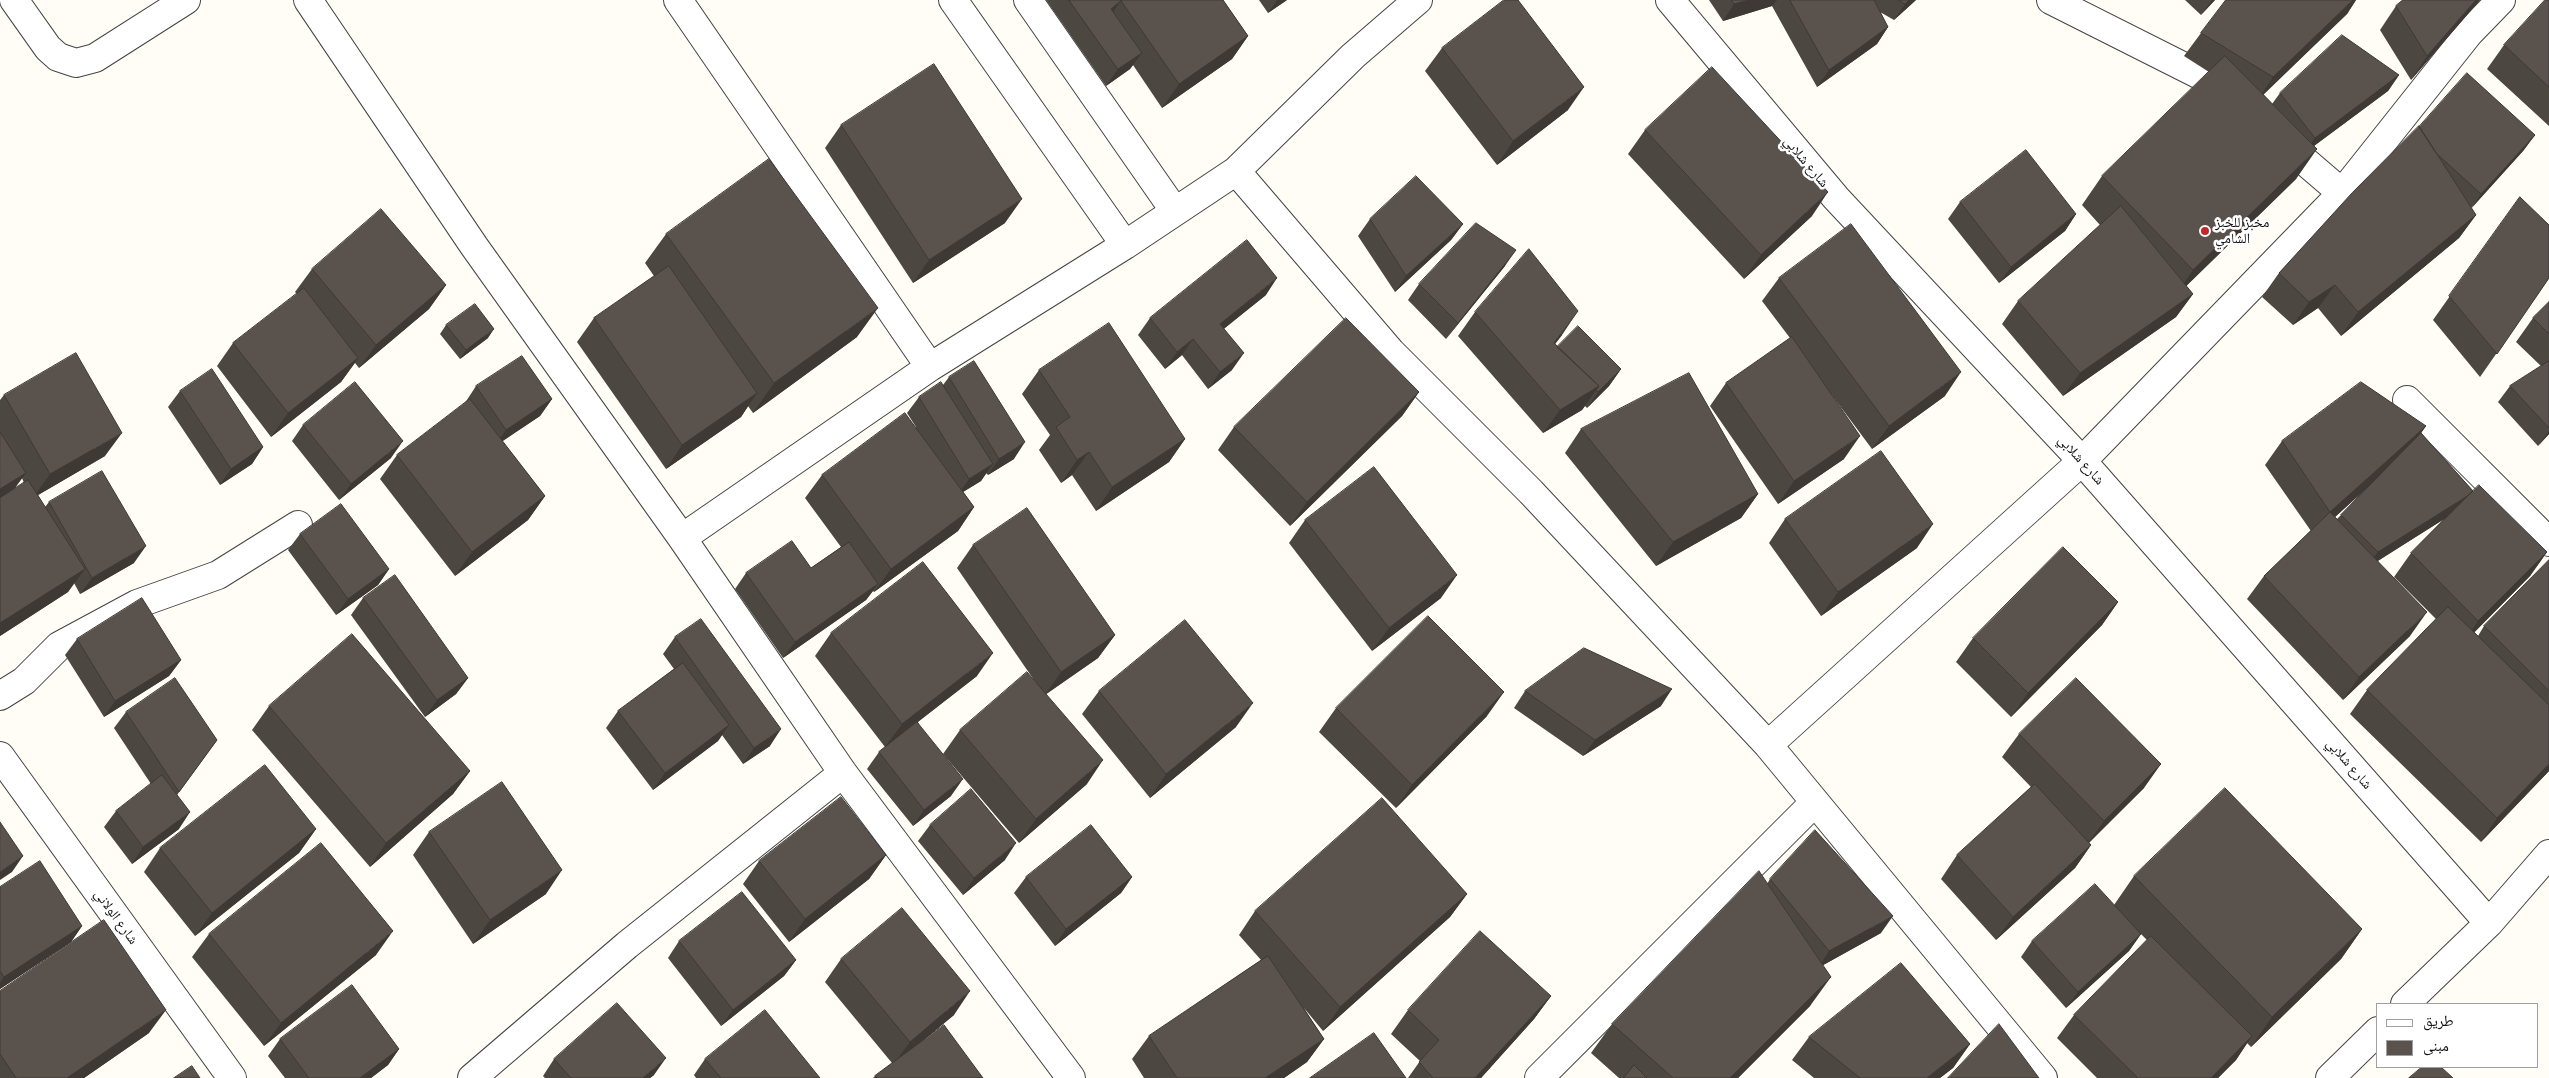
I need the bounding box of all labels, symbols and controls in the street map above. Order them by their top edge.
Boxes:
street label: شارع شلابي [1780,133,1832,191]
place label: مخبز للخبز الشامي [2215,215,2269,248]
marker: مخبز للخبز الشامي [2199,225,2211,237]
street label: شارع شلابي [2054,432,2108,488]
street label: شارع شلابي [2323,735,2375,793]
street label: شارع الولاني [90,886,142,948]
legend [2376,1003,2539,1068]
text: طريق [2423,1012,2454,1030]
text: مبنى [2423,1037,2449,1055]

